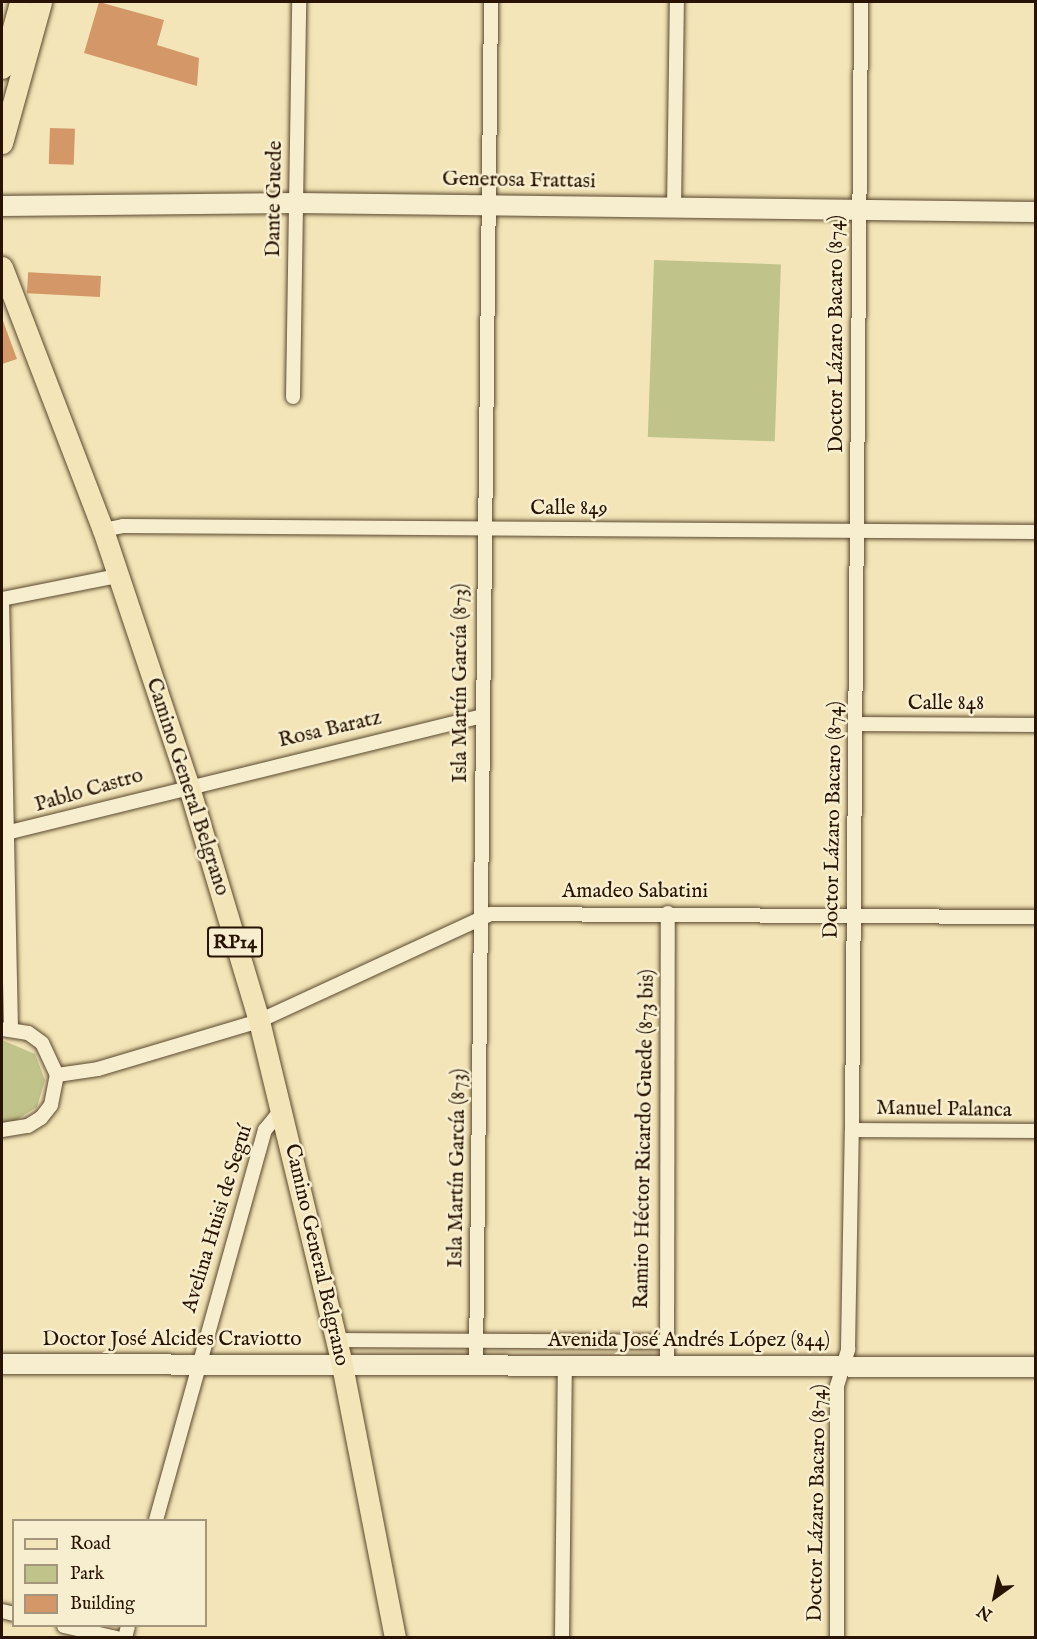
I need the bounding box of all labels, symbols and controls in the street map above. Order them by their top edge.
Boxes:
street label: Dante Guede [261,141,289,257]
street label: Generosa Frattasi [442,167,596,195]
street label: Doctor Lázaro Bacaro (874) [824,215,850,453]
street label: Calle 849 [530,496,608,522]
street label: Isla Martín García (873) [448,583,474,783]
street label: Camino General Belgrano [140,675,234,899]
street label: Calle 848 [908,691,984,717]
street label: Doctor Lázaro Bacaro (874) [819,701,849,939]
street label: Rosa Baratz [276,706,384,754]
street label: Pablo Castro [32,764,146,818]
street label: Amadeo Sabatini [562,879,708,905]
road number: RP14 [206,925,264,959]
street label: Ramiro Héctor Ricardo Guede (873 bis) [629,969,661,1309]
street label: Isla Martín García (873) [444,1068,472,1268]
street label: Manuel Palanca [876,1096,1012,1124]
street label: Avelina Huisi de Seguí [178,1122,258,1316]
street label: Camino General Belgrano [278,1141,354,1369]
street label: Doctor José Alcides Craviotto [42,1327,302,1353]
street label: Avenida José Andrés López (844) [548,1328,830,1354]
street label: Doctor Lázaro Bacaro (874) [803,1384,833,1622]
legend [12,1519,207,1627]
text: Road [70,1533,111,1556]
text: Park [70,1563,104,1586]
north arrow [965,1567,1025,1627]
text: Building [70,1593,135,1616]
text: N [974,1600,996,1624]

